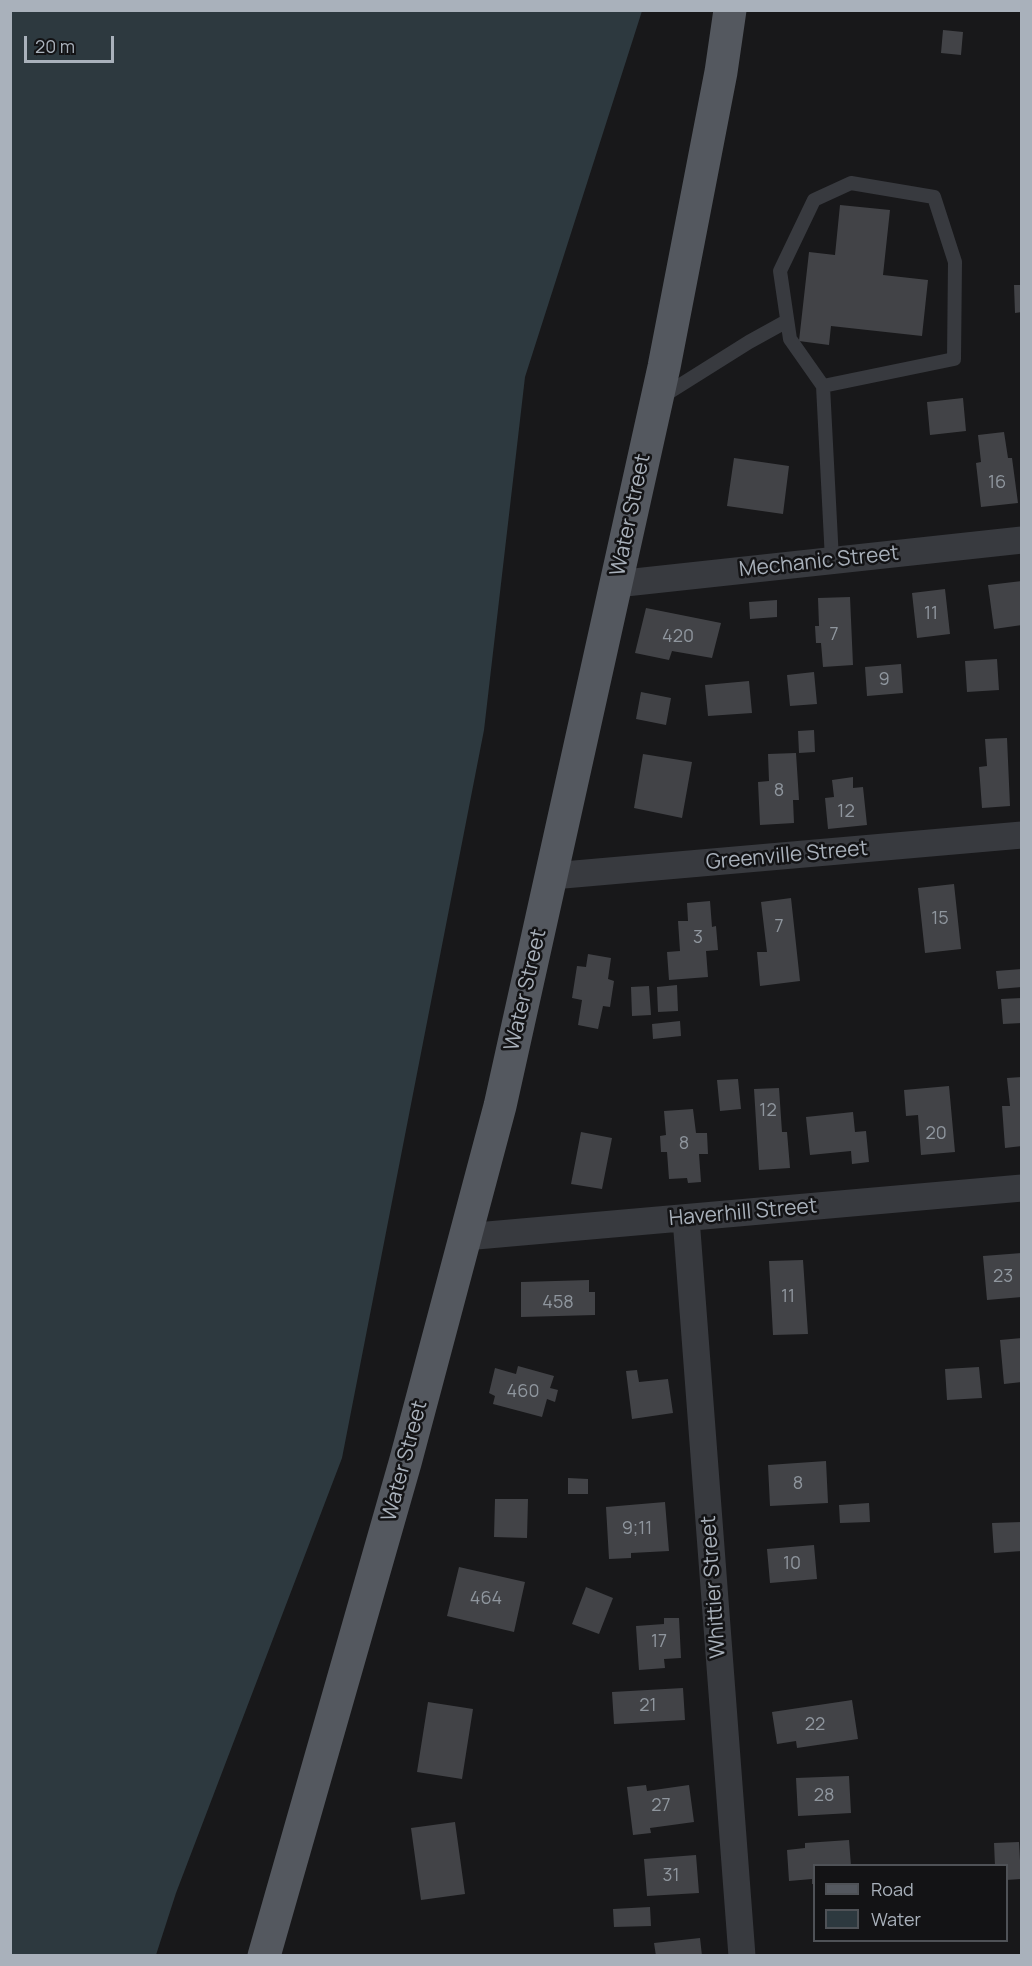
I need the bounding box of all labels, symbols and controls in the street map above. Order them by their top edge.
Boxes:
scale bar [27,24,117,62]
text: 20 m [35,34,75,58]
street label: Water Street [606,452,656,578]
house number: 16 [988,472,1006,494]
street label: Mechanic Street [738,541,900,583]
house number: 11 [924,603,938,625]
house number: 7 [829,624,839,646]
house number: 420 [662,626,694,648]
house number: 9 [878,669,890,691]
house number: 8 [774,780,784,802]
house number: 12 [837,801,855,823]
street label: Greenville Street [705,836,869,876]
house number: 15 [931,908,949,930]
house number: 7 [774,916,784,938]
street label: Water Street [500,927,552,1053]
house number: 3 [693,927,703,949]
house number: 12 [759,1100,777,1122]
house number: 20 [925,1123,947,1145]
house number: 8 [679,1133,689,1155]
street label: Haverhill Street [668,1194,818,1232]
house number: 23 [993,1266,1013,1288]
house number: 11 [781,1286,795,1308]
house number: 458 [542,1292,574,1314]
house number: 460 [507,1381,539,1403]
street label: Water Street [377,1398,433,1524]
house number: 8 [793,1473,803,1495]
street label: Whittier Street [696,1515,732,1659]
house number: 9;11 [622,1518,652,1540]
house number: 10 [783,1553,801,1575]
house number: 464 [470,1588,502,1610]
house number: 17 [651,1631,667,1653]
house number: 21 [639,1695,657,1717]
house number: 22 [805,1714,825,1736]
house number: 28 [814,1785,834,1807]
house number: 27 [651,1795,671,1817]
legend [813,1864,1008,1942]
house number: 31 [663,1865,679,1887]
text: Road [871,1877,914,1901]
text: Water [871,1907,921,1931]

